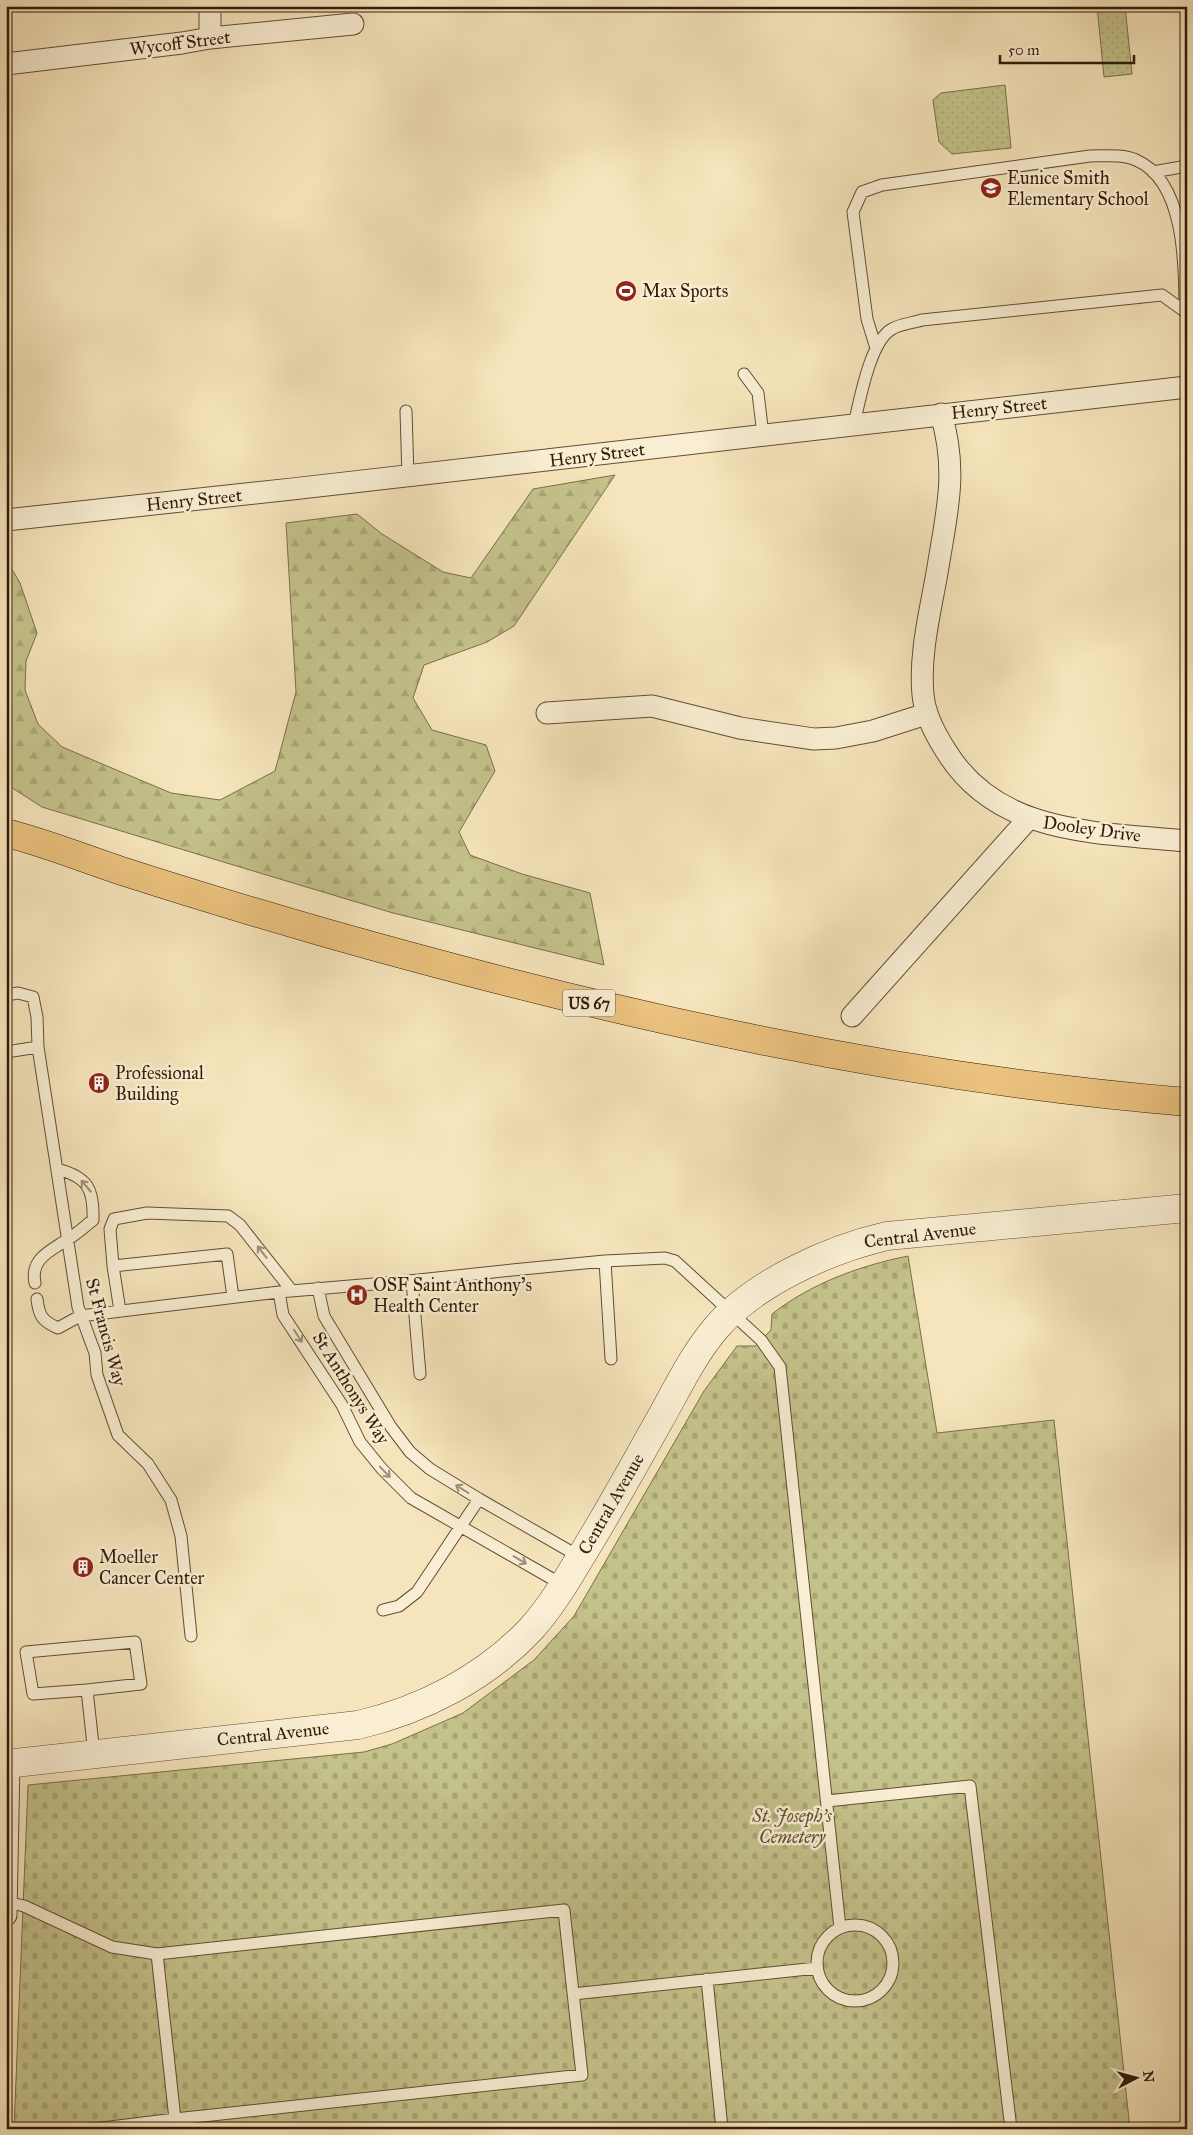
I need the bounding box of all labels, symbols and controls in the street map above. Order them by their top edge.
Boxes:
street label: Wycoff Street [128,26,232,60]
scale bar [1000,32,1134,64]
text: 50 m [1008,41,1040,59]
place label: Eunice Smith Elementary School [1007,167,1149,210]
school or university icon: Eunice Smith Elementary School [979,176,1003,200]
sports icon: Max Sports [614,279,638,303]
place label: Max Sports [642,280,728,302]
street label: Henry Street [950,392,1049,424]
street label: Henry Street [548,438,647,472]
street label: Henry Street [145,484,244,516]
street label: Dooley Drive [1042,811,1142,847]
road number: US 67 [563,990,615,1016]
place label: Professional Building [115,1062,204,1106]
building icon: Professional Building [87,1071,111,1095]
one-way arrow [81,1180,92,1193]
street label: Central Avenue [863,1217,977,1253]
one-way arrow [256,1246,267,1259]
place label: OSF Saint Anthony's Health Center [373,1274,532,1317]
street label: St Francis Way [81,1276,131,1389]
hospital icon: OSF Saint Anthony's Health Center [345,1283,369,1307]
one-way arrow [293,1328,303,1342]
street label: St Anthonys Way [308,1328,395,1449]
street label: Central Avenue [573,1450,649,1558]
one-way arrow [379,1466,391,1478]
one-way arrow [456,1484,470,1494]
place label: Moeller Cancer Center [99,1546,205,1589]
building icon: Moeller Cancer Center [71,1555,95,1579]
one-way arrow [513,1556,527,1566]
street label: Central Avenue [216,1717,330,1751]
park label: St. Joseph's Cemetery [751,1805,833,1848]
north arrow [1110,2052,1160,2102]
text: N [1139,2070,1158,2084]

